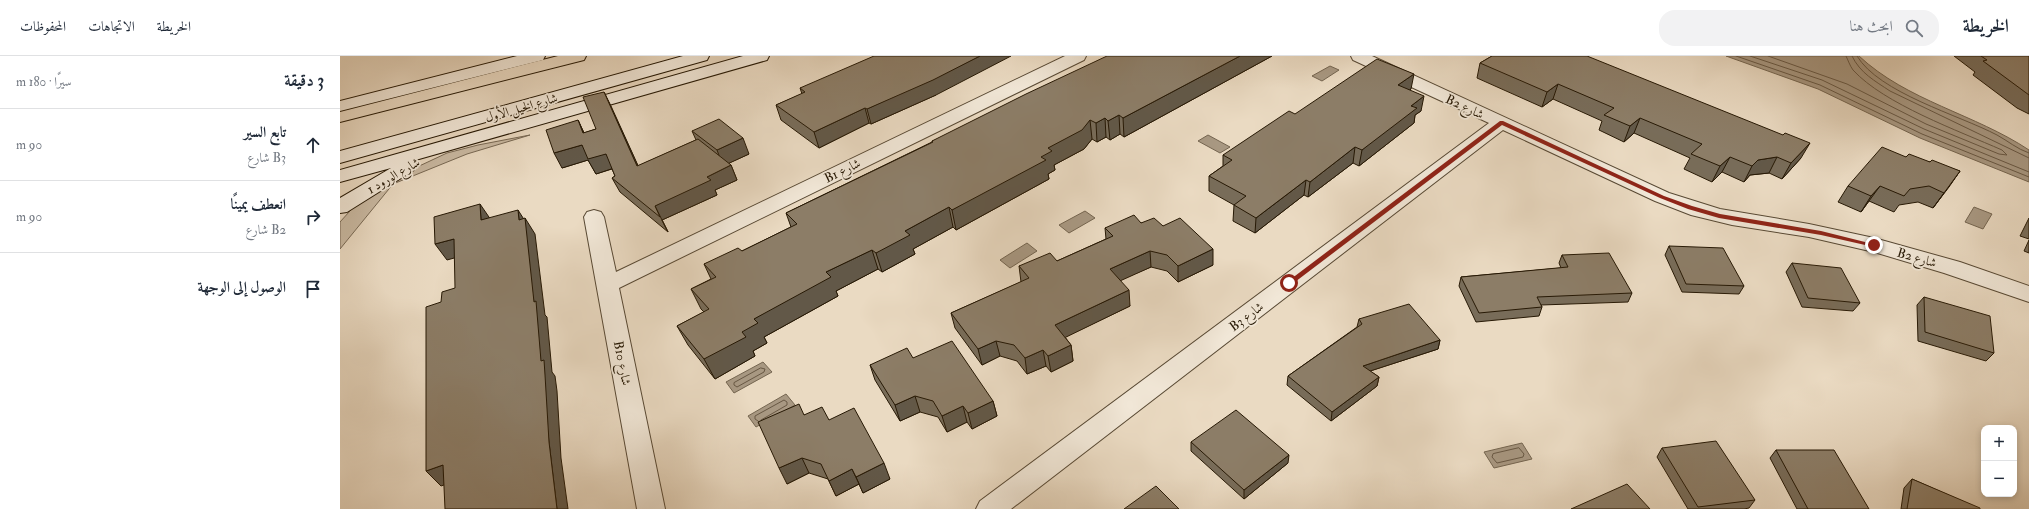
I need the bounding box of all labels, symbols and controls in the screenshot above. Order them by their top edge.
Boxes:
search box [1659,10,1939,46]
text: الخريطة [1963,14,2009,38]
text: ابحث هنا [1850,17,1893,36]
icon: search [1903,17,1925,39]
text: المحفوظات [20,18,66,35]
text: الاتجاهات [88,18,135,35]
text: الخريطة [157,18,191,35]
text: 3 دقيقة [284,70,324,91]
text: سيرًا · 180 m [16,74,72,90]
street label: شارع الخيل الأول [483,89,560,129]
street label: B2 شارع [1442,91,1486,125]
text: تابع السير [244,123,286,142]
icon: ahead [302,134,324,156]
text: 90 m [16,137,42,153]
text: B3 شارع [247,150,286,166]
street label: شارع الورود 1 [364,154,424,200]
street label: B1 شارع [822,155,865,189]
text: انعطف يمينًا [231,195,286,214]
icon: right [302,206,324,228]
text: 90 m [16,209,42,225]
text: B2 شارع [246,222,286,238]
route end [1865,236,1883,254]
street label: B2 شارع [1894,245,1938,274]
route start [1280,274,1298,292]
text: الوصول إلى الوجهة [198,278,286,297]
icon: arrive [302,278,324,300]
street label: B3 شارع [1226,299,1269,337]
street label: B10 شارع [607,340,634,387]
map controls [1981,425,2017,497]
button: + [1981,425,2017,461]
button: − [1981,461,2017,497]

